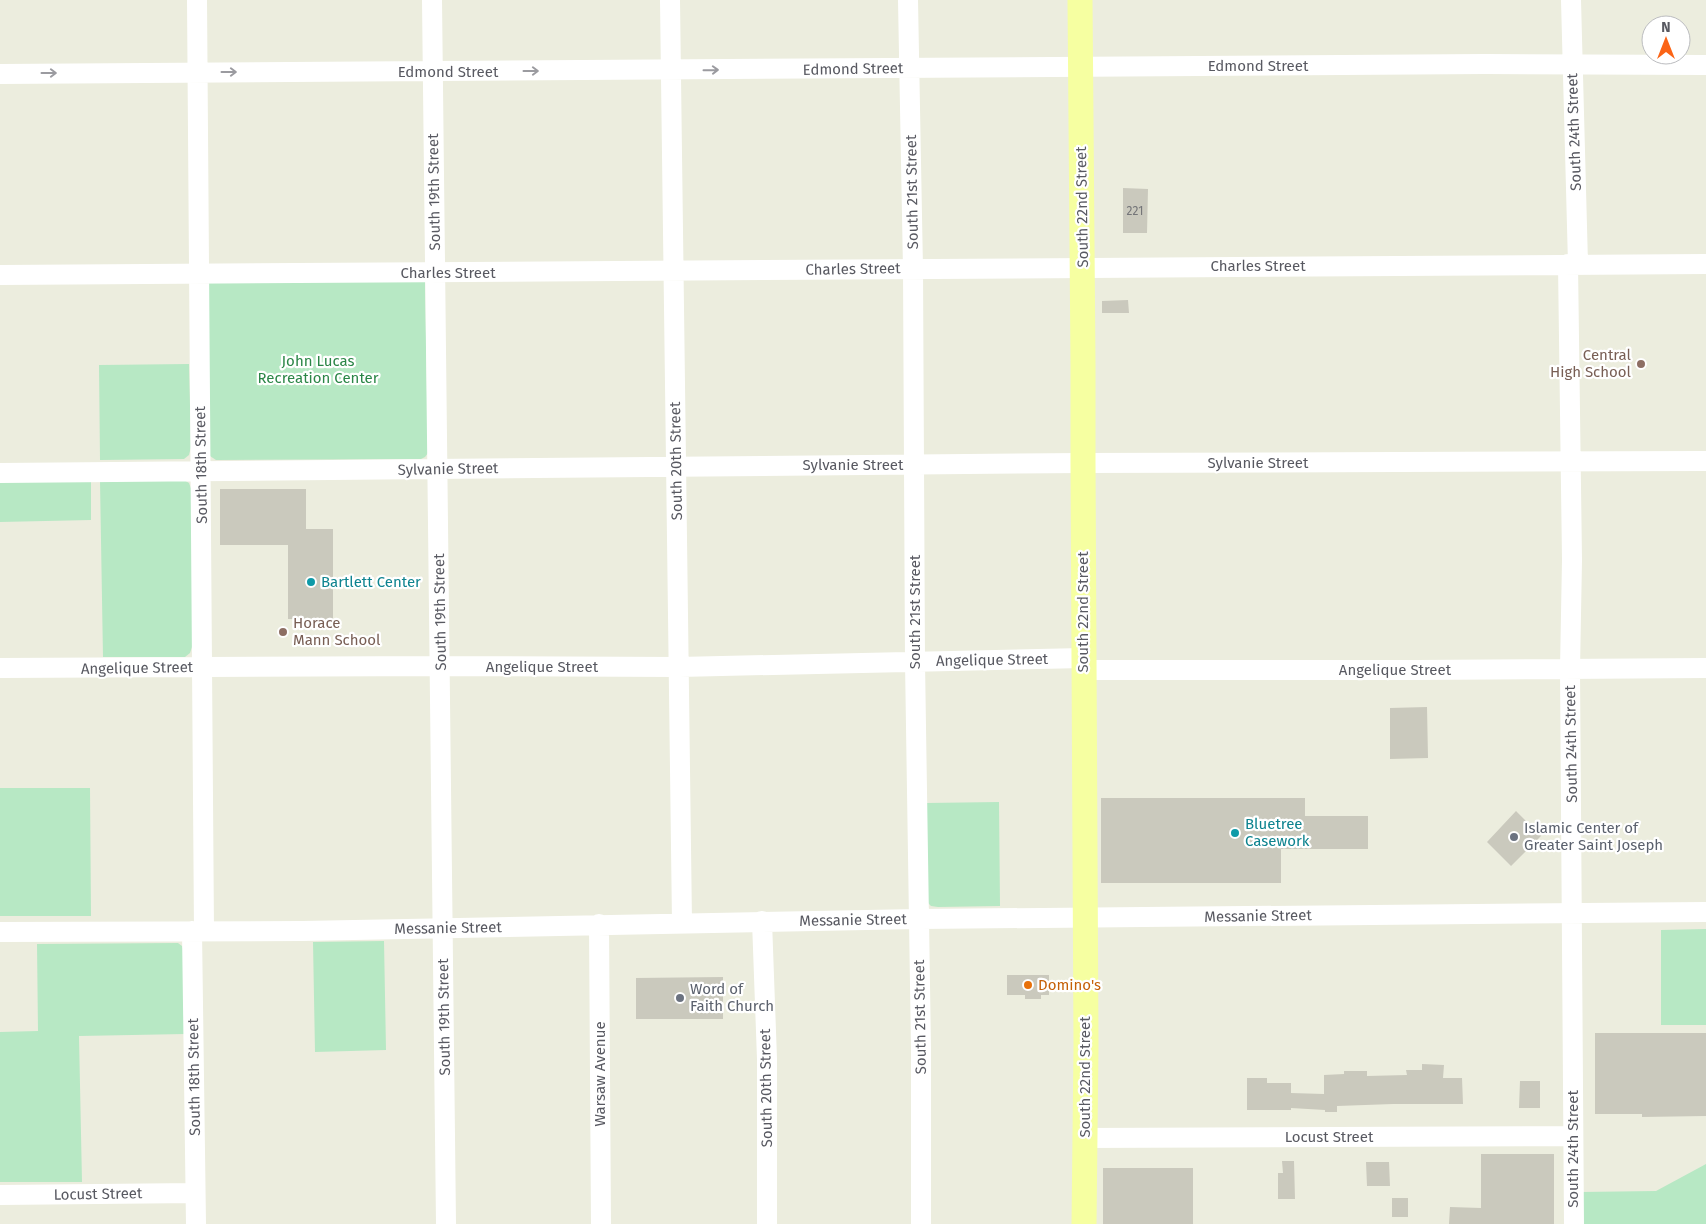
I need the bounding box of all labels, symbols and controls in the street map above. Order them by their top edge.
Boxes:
north arrow [1641,15,1691,65]
text: N [1661,19,1671,36]
street label: Edmond Street [1208,57,1309,75]
street label: Edmond Street [802,59,904,79]
street label: Edmond Street [398,63,499,81]
one-way arrow [702,65,719,75]
one-way arrow [522,66,539,76]
one-way arrow [220,67,236,77]
one-way arrow [40,68,56,78]
street label: South 24th Street [1563,72,1585,191]
street label: South 19th Street [424,133,444,251]
street label: South 21st Street [902,134,922,249]
street label: South 22nd Street [1072,146,1092,268]
house number: 221 [1127,204,1143,218]
street label: Charles Street [1210,257,1306,275]
street label: Charles Street [805,259,901,279]
street label: Charles Street [400,264,496,282]
place label: Central High School [1550,346,1632,381]
park label: John Lucas Recreation Center [257,352,379,387]
marker: Central High School [1635,358,1647,370]
street label: South 20th Street [666,401,686,520]
street label: South 18th Street [191,406,211,524]
street label: Sylvanie Street [1208,454,1309,472]
street label: Sylvanie Street [803,456,904,474]
street label: Sylvanie Street [397,459,499,479]
street label: South 22nd Street [1074,551,1092,673]
street label: South 19th Street [430,553,450,671]
street label: South 21st Street [906,554,924,669]
place label: Bartlett Center [321,573,421,591]
marker: Bartlett Center [305,576,317,588]
place label: Horace Mann School [293,614,381,649]
marker: Horace Mann School [277,626,289,638]
street label: Angelique Street [936,650,1049,670]
street label: Angelique Street [81,658,194,678]
street label: Angelique Street [486,658,599,676]
street label: Angelique Street [1339,661,1452,679]
street label: South 24th Street [1561,684,1581,803]
place label: Bluetree Casework [1245,815,1310,850]
place label: Islamic Center of Greater Saint Joseph [1524,819,1663,854]
marker: Bluetree Casework [1229,827,1241,839]
marker: Islamic Center of Greater Saint Joseph [1508,831,1520,843]
street label: Messanie Street [1204,906,1313,926]
street label: Messanie Street [799,910,908,930]
street label: Messanie Street [394,918,503,938]
street label: South 19th Street [434,958,454,1076]
street label: South 21st Street [910,959,930,1074]
place label: Domino's [1038,976,1101,994]
marker: Domino's [1022,979,1034,991]
place label: Word of Faith Church [690,980,774,1015]
marker: Word of Faith Church [674,992,686,1004]
street label: South 22nd Street [1076,1016,1094,1138]
street label: South 18th Street [184,1018,204,1136]
street label: Warsaw Avenue [591,1021,609,1127]
street label: South 20th Street [756,1028,776,1147]
street label: South 24th Street [1564,1090,1582,1208]
street label: Locust Street [1285,1128,1374,1146]
street label: Locust Street [53,1184,143,1204]

